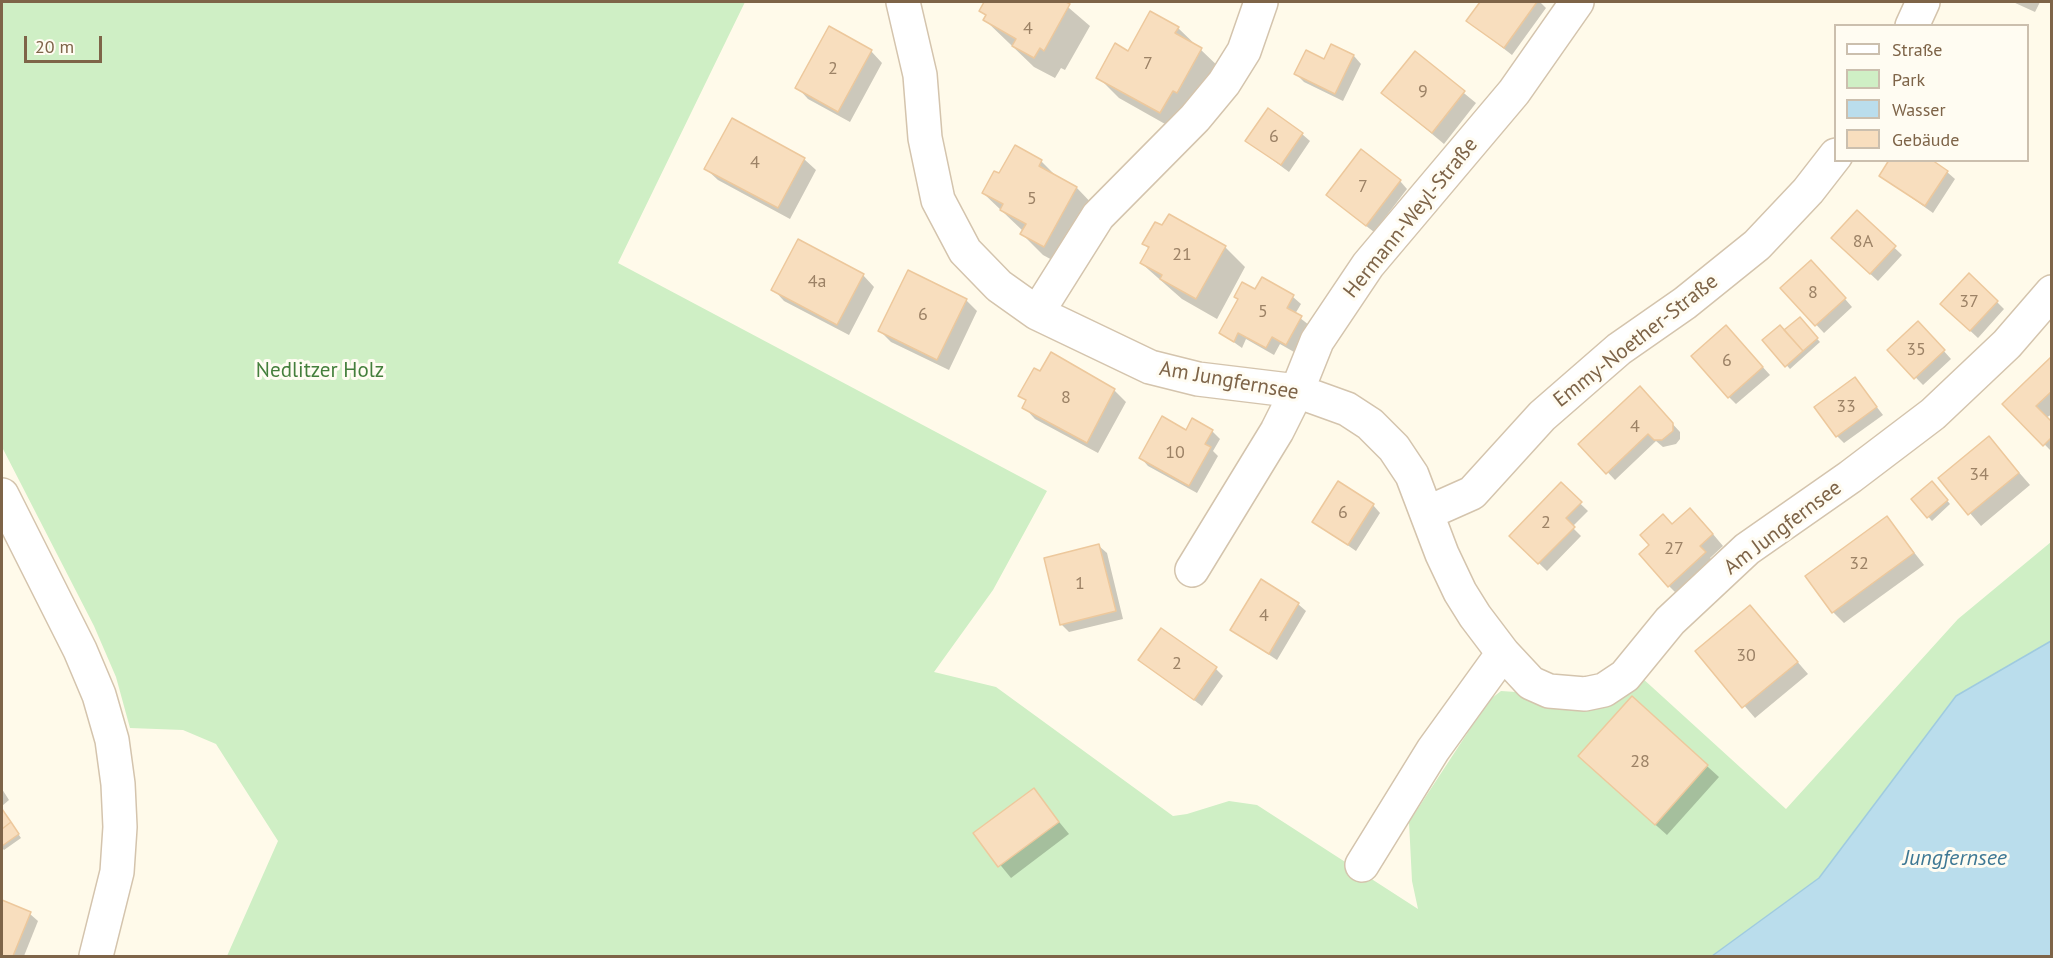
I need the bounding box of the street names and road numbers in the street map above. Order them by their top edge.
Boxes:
street label: Hermann-Weyl-Straße [1339,133,1483,303]
street label: Emmy-Noether-Straße [1549,269,1723,413]
street label: Am Jungfernsee [1157,356,1301,406]
street label: Am Jungfernsee [1719,476,1847,580]

